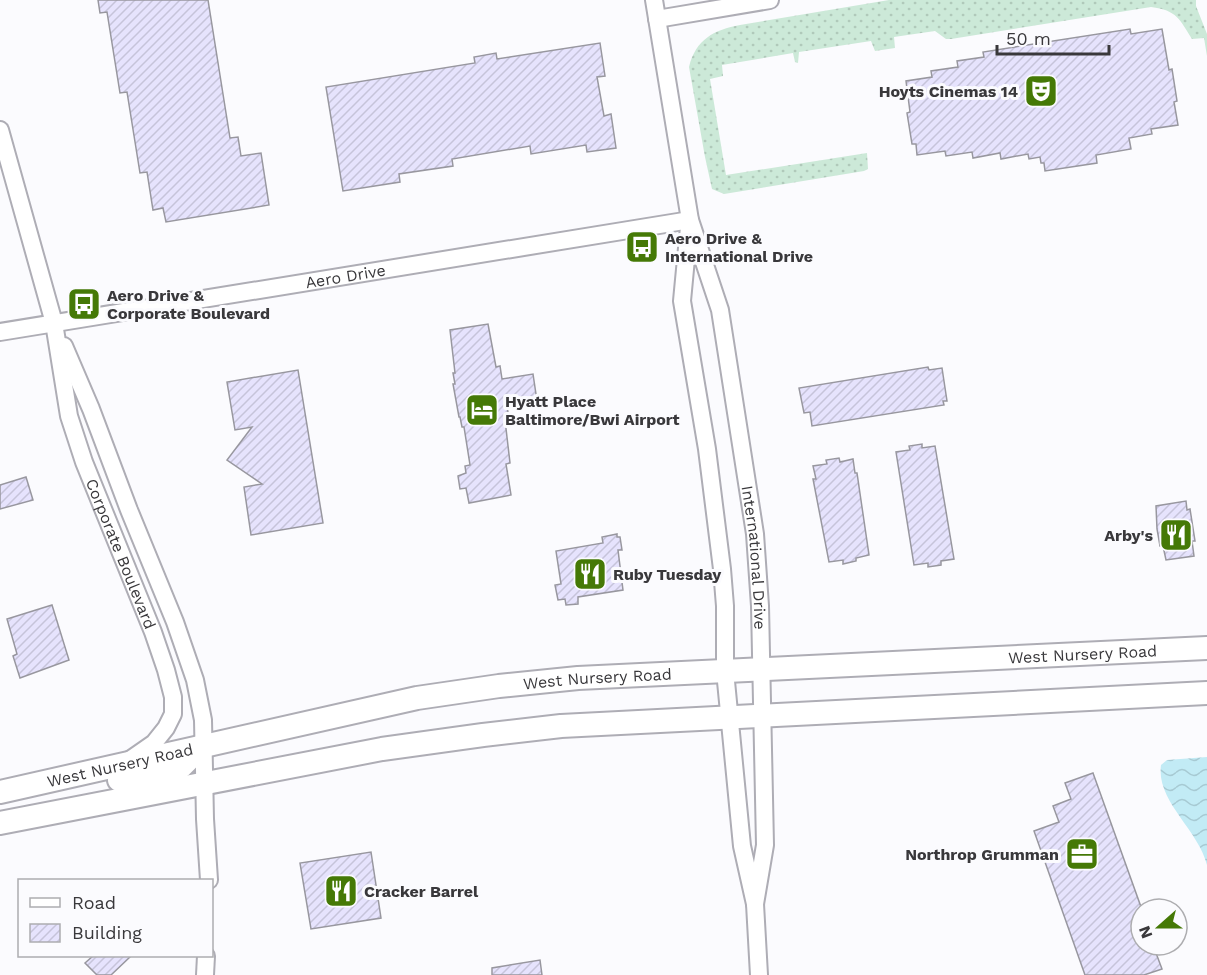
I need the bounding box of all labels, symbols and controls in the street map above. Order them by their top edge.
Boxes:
scale bar [997,18,1110,56]
text: 50 m [1006,28,1051,49]
theatre icon: Hoyts Cinemas 14 [1023,73,1059,109]
place label: Hoyts Cinemas 14 [879,82,1018,101]
bus stop icon: Aero Drive & International Drive [624,229,660,265]
place label: Aero Drive & International Drive [665,229,813,266]
street label: Aero Drive [304,260,387,292]
bus stop icon: Aero Drive & Corporate Boulevard [66,286,102,322]
place label: Aero Drive & Corporate Boulevard [107,286,270,323]
hotel icon: Hyatt Place Baltimore/Bwi Airport [464,392,500,428]
place label: Hyatt Place Baltimore/Bwi Airport [505,392,680,429]
street label: Corporate Boulevard [82,476,160,632]
street label: International Drive [738,484,770,630]
restaurant icon: Arby's [1158,517,1194,553]
place label: Arby's [1104,526,1153,545]
restaurant icon: Ruby Tuesday [572,556,608,592]
place label: Ruby Tuesday [613,565,722,584]
street label: West Nursery Road [1008,641,1158,667]
street label: West Nursery Road [522,664,672,693]
street label: West Nursery Road [45,739,195,791]
office icon: Northrop Grumman [1064,836,1100,872]
place label: Northrop Grumman [905,845,1059,864]
restaurant icon: Cracker Barrel [323,873,359,909]
legend [18,879,213,957]
place label: Cracker Barrel [364,882,479,901]
text: Road [72,892,116,913]
north arrow [1129,897,1189,957]
text: Building [72,922,142,943]
text: N [1134,923,1156,941]

